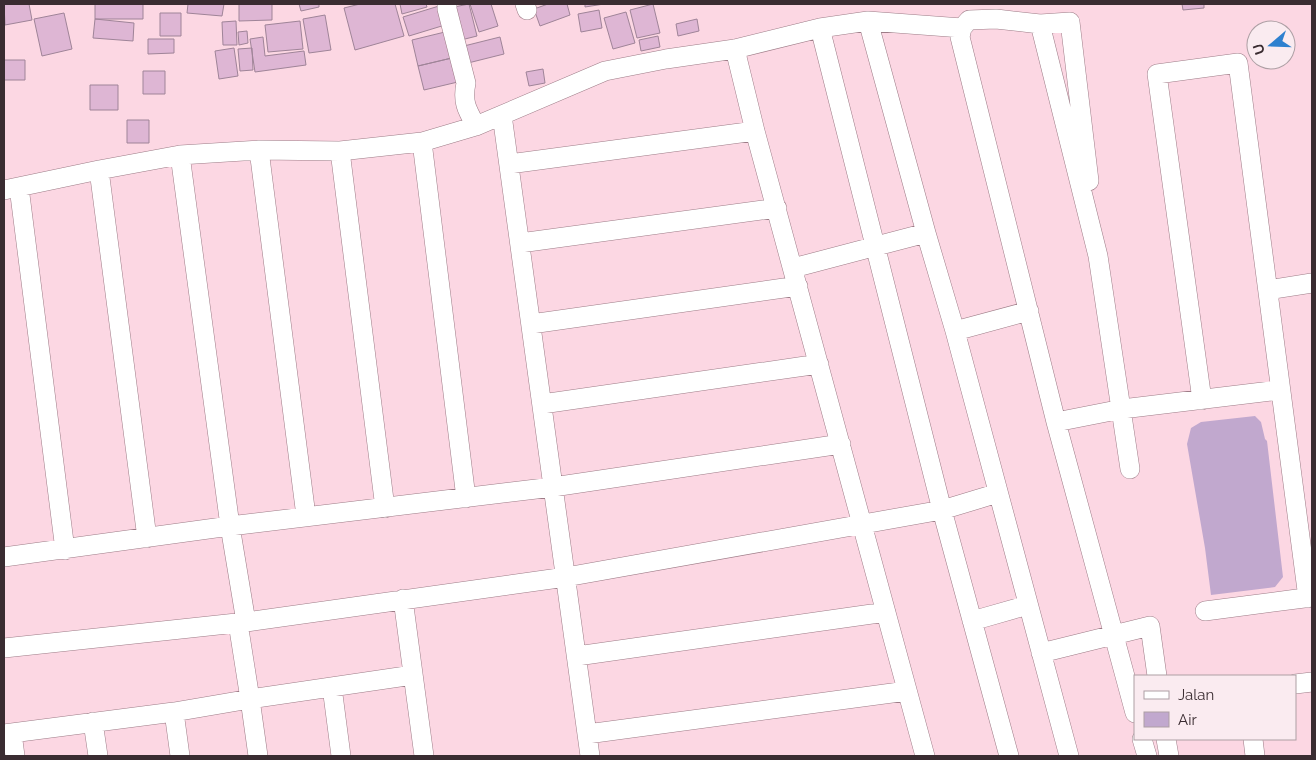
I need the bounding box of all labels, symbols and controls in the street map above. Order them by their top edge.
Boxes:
north arrow [1246,20,1296,70]
text: U [1249,42,1268,57]
legend [1134,675,1296,740]
text: Jalan [1178,686,1214,704]
text: Air [1178,711,1197,729]

